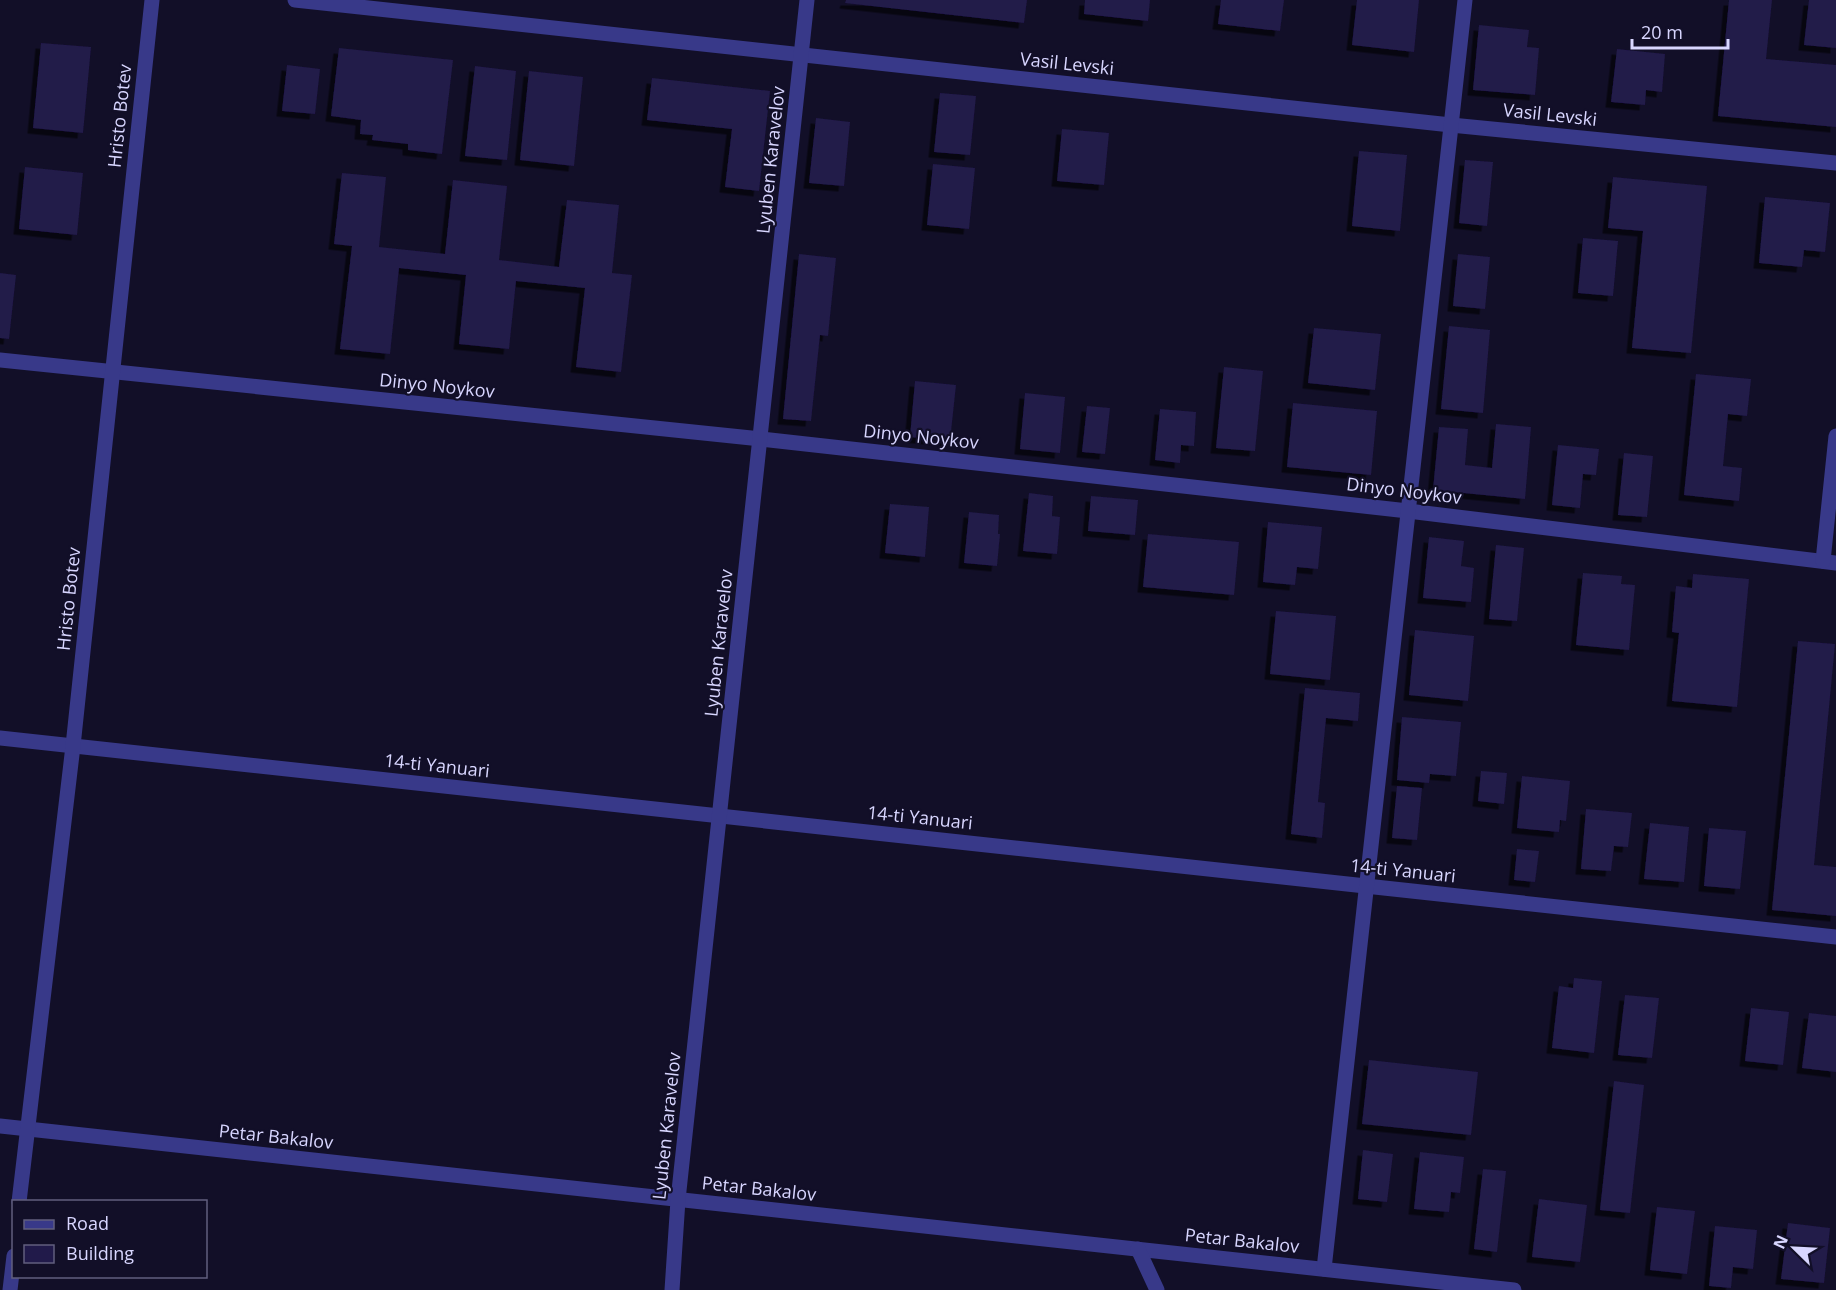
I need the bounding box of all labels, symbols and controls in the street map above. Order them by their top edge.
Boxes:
scale bar [1632,12,1728,50]
text: 20 m [1641,20,1683,44]
street label: Vasil Levski [1019,46,1115,80]
street label: Hristo Botev [102,63,136,169]
street label: Lyuben Karavelov [750,85,790,235]
street label: Vasil Levski [1502,97,1598,131]
street label: Dinyo Noykov [378,367,496,403]
street label: Dinyo Noykov [862,418,980,454]
street label: Dinyo Noykov [1345,471,1463,509]
street label: Hristo Botev [51,546,85,652]
street label: Lyuben Karavelov [698,568,738,718]
street label: 14-ti Yanuari [383,748,491,782]
street label: 14-ti Yanuari [866,800,974,834]
street label: 14-ti Yanuari [1349,853,1457,887]
street label: Lyuben Karavelov [646,1051,686,1201]
street label: Petar Bakalov [218,1118,334,1154]
street label: Petar Bakalov [701,1170,817,1206]
legend [12,1200,207,1278]
text: Road [66,1211,109,1235]
north arrow [1764,1218,1824,1278]
street label: Petar Bakalov [1184,1222,1300,1258]
text: N [1768,1231,1793,1252]
text: Building [66,1241,134,1265]

